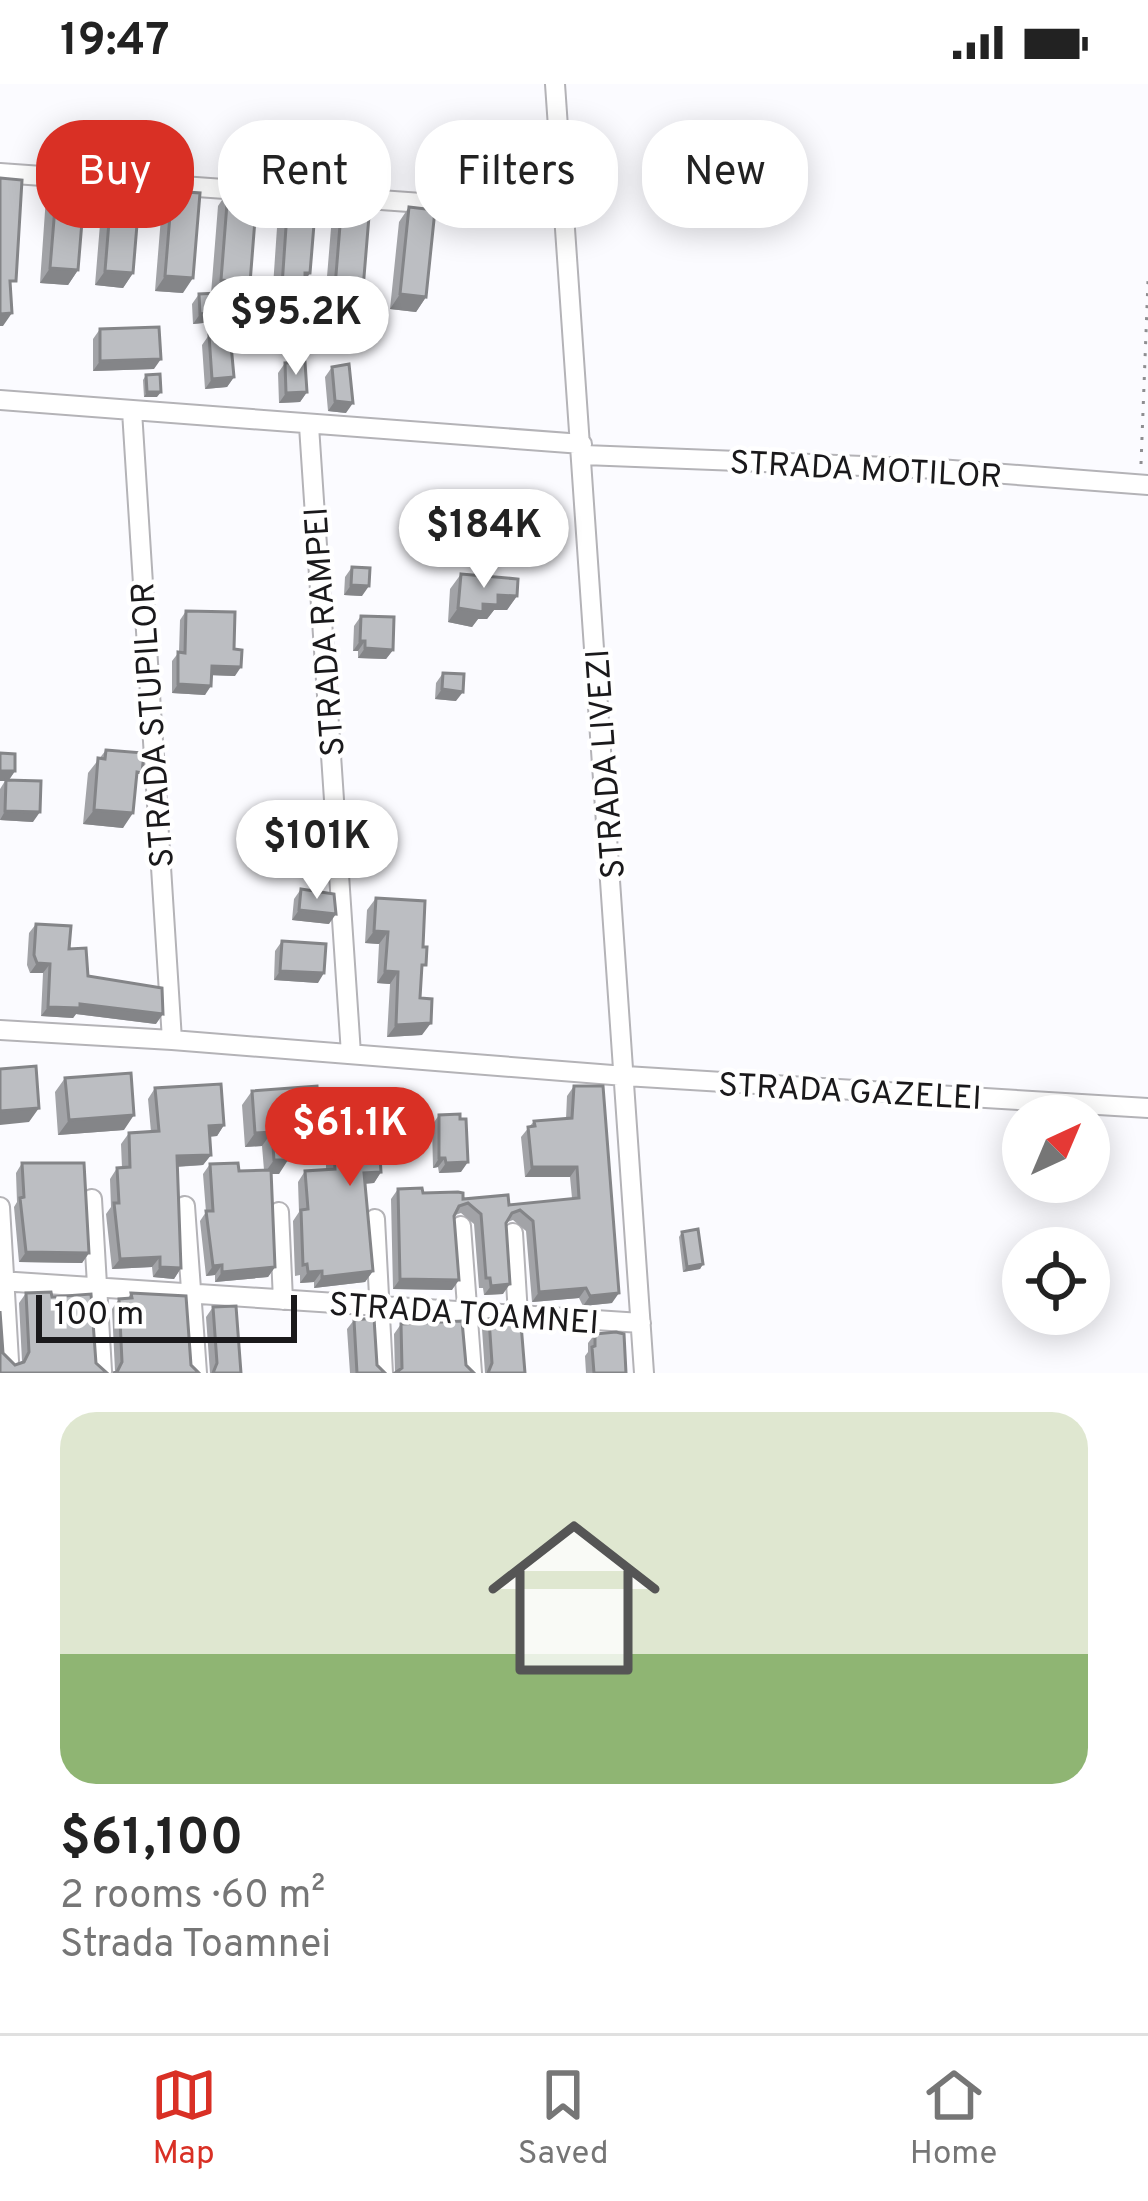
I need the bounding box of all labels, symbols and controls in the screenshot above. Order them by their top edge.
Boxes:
text: 19:47 [60,14,170,71]
chip: Buy [36,120,194,228]
chip: Rent [218,120,391,228]
chip: Filters [415,120,618,228]
chip: New [642,120,808,228]
pin: $95.2K [198,276,394,378]
text: $95.2K [230,290,362,339]
street label: STRADA MOTILOR [729,444,1003,500]
pin: $184K [400,489,568,591]
text: $184K [426,503,542,552]
street label: STRADA RAMPEI [297,506,357,758]
street label: STRADA STUPILOR [124,580,186,869]
street label: STRADA LIVEZI [579,648,637,880]
pin: $101K [233,800,401,902]
text: $101K [263,814,371,863]
street label: STRADA GAZELEI [717,1066,983,1122]
pin: $61.1K [252,1087,448,1189]
north arrow [1002,1095,1110,1203]
map controls [1002,1095,1110,1335]
text: $61.1K [292,1101,408,1150]
button: locate [1002,1227,1110,1335]
street label: STRADA TOAMNEI [327,1286,600,1346]
scale bar [36,1289,297,1342]
text: 100 m [54,1295,144,1337]
icon: home [466,1490,682,1706]
text: $61,100 [60,1808,243,1873]
text: 2 rooms · 60 m² [60,1873,325,1922]
text: Strada Toamnei [60,1922,331,1971]
tab: Map [151,2062,217,2176]
tab: Saved [518,2062,609,2176]
tab: Home [910,2062,997,2176]

